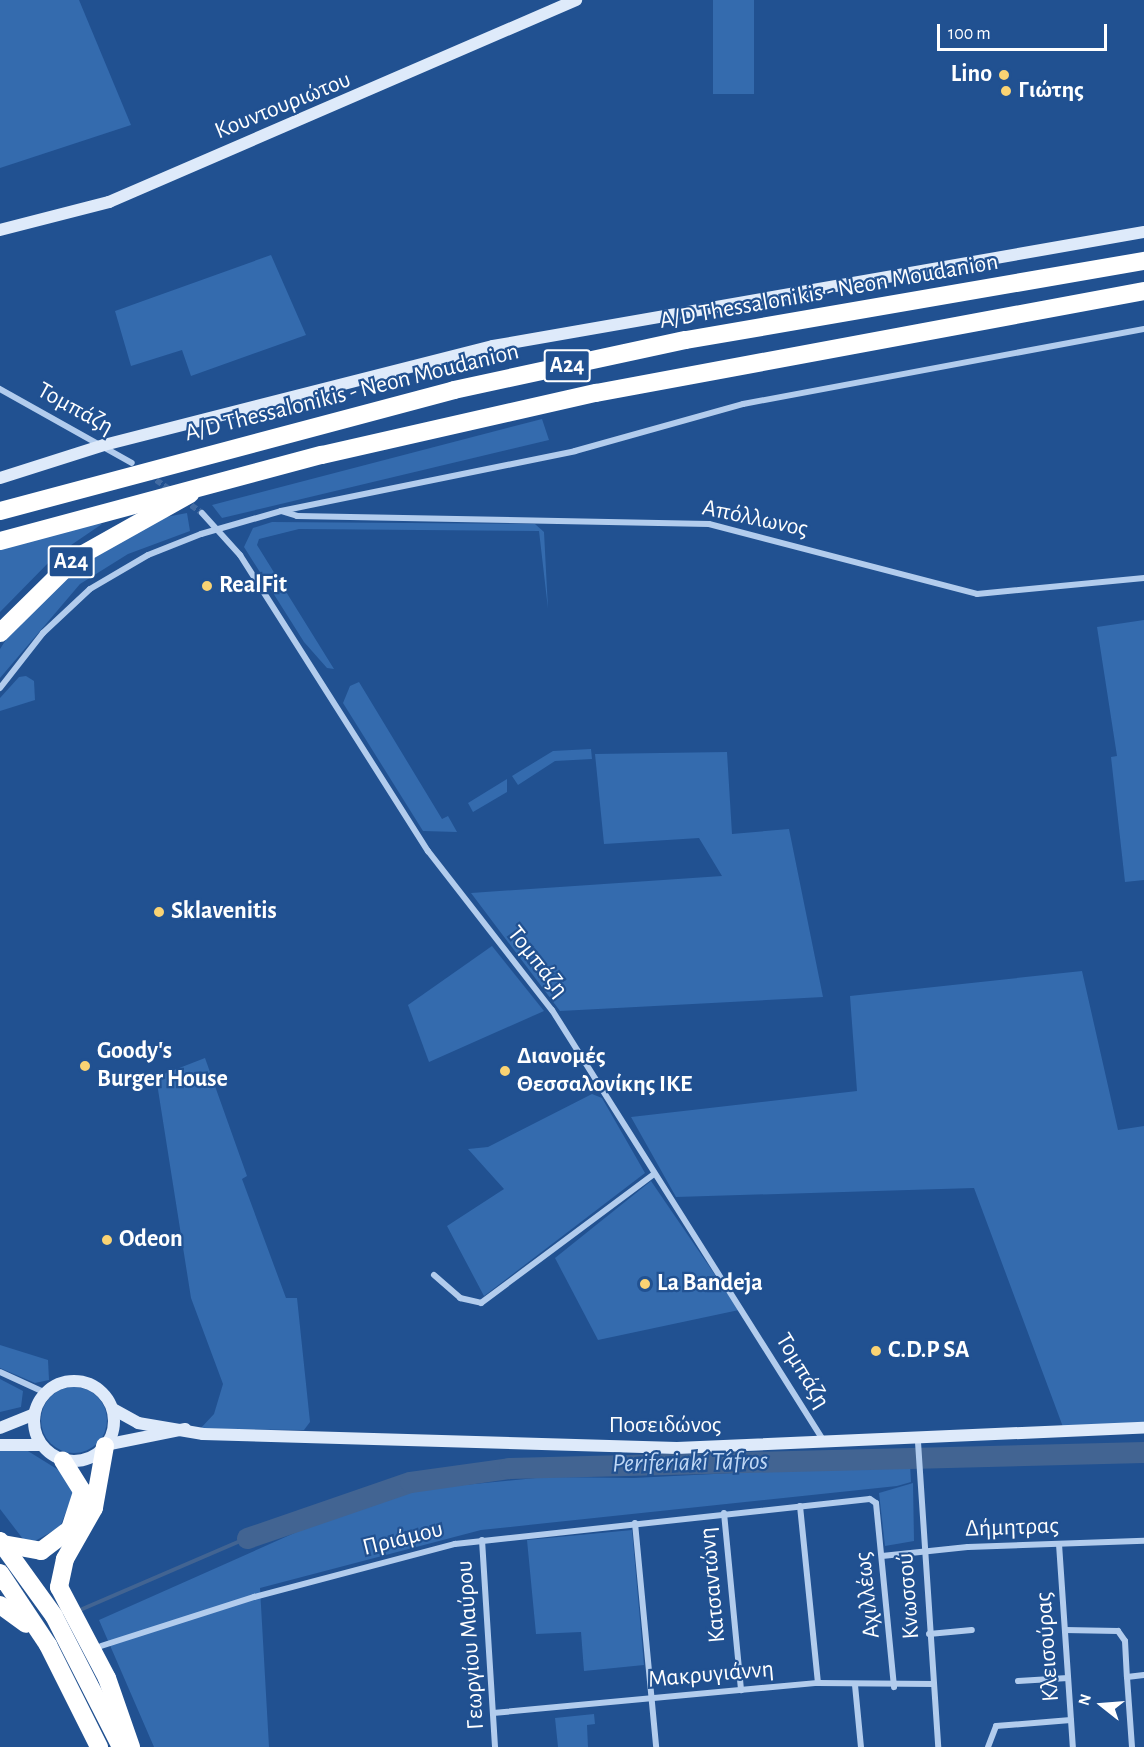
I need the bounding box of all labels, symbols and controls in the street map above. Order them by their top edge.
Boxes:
scale bar [940,12,1110,50]
text: 100 m [948,25,991,43]
place label: Lino [951,61,992,89]
street label: Κουντουριώτου [211,66,355,146]
marker: Lino [997,68,1011,82]
place label: Γιώτης [1018,77,1084,105]
marker: Γιώτης [999,84,1013,98]
street label: A/D Thessalonikis - Neon Moudanion [657,248,1001,336]
street label: A/D Thessalonikis - Neon Moudanion [182,337,522,449]
road number: Α24 [543,347,591,385]
street label: Τομπάζη [32,376,118,442]
street label: Απόλλωνος [699,494,811,544]
road number: Α24 [47,543,95,581]
place label: RealFit [219,572,287,600]
marker: RealFit [200,579,214,593]
place label: Sklavenitis [171,898,277,926]
marker: Sklavenitis [152,905,166,919]
street label: Τομπάζη [500,921,574,1003]
place label: Goody's Burger House [97,1038,228,1094]
place label: Διανομές Θεσσαλονίκης ΙΚΕ [517,1043,692,1099]
marker: Goody's Burger House [78,1059,92,1073]
marker: Διανομές Θεσσαλονίκης ΙΚΕ [498,1064,512,1078]
place label: Odeon [119,1226,183,1254]
marker: Odeon [100,1233,114,1247]
place label: La Bandeja [657,1270,763,1298]
marker: La Bandeja [638,1277,652,1291]
street label: Τομπάζη [768,1328,836,1414]
place label: C.D.P SA [888,1337,969,1365]
marker: C.D.P SA [869,1344,883,1358]
street label: Ποσειδώνος [609,1412,721,1440]
water label: Periferiakí Táfros [612,1446,768,1480]
street label: Δήμητρας [965,1512,1059,1544]
street label: Πριάμου [360,1515,446,1563]
street label: Κατσαντώνη [694,1526,732,1644]
street label: Αχιλλέως [849,1550,887,1640]
street label: Κνωσσού [892,1552,926,1640]
street label: Γεωργίου Μαύρου [451,1559,491,1731]
street label: Κλεισούρας [1030,1591,1066,1703]
street label: Μακρυγιάννη [647,1655,775,1695]
north arrow [1072,1675,1132,1735]
text: N [1076,1692,1094,1707]

